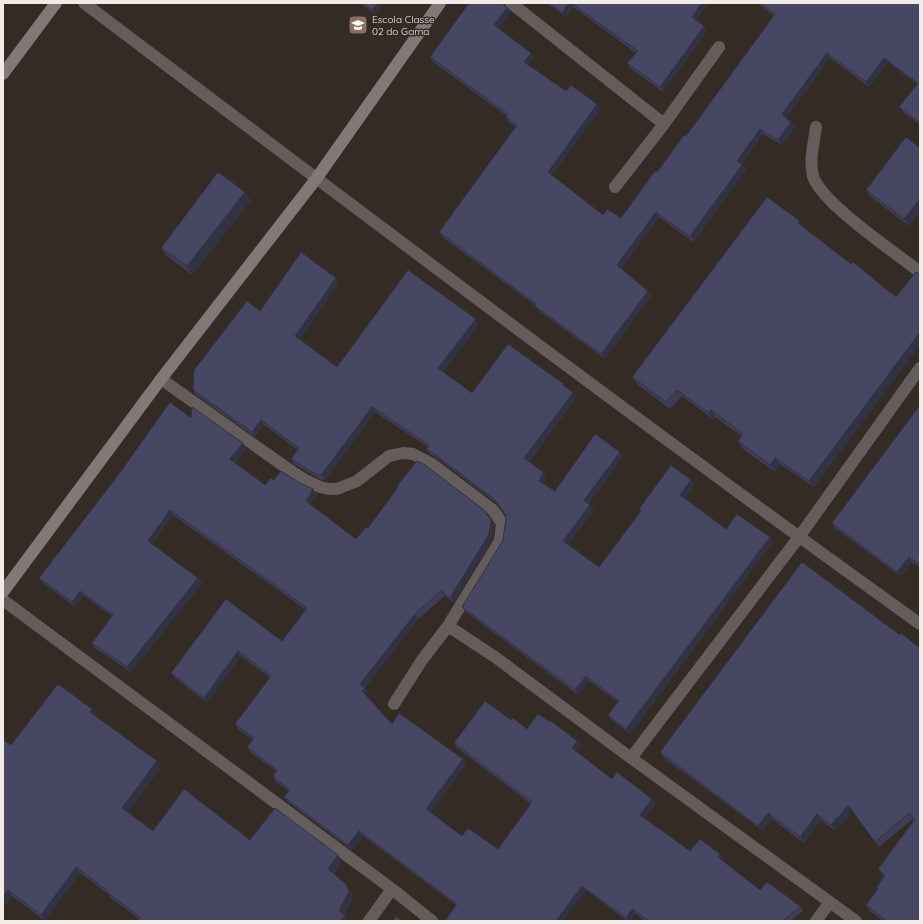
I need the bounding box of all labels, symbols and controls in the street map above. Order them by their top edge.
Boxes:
place label: Escola Classe 02 do Gama [372,13,435,38]
school or university icon: Escola Classe 02 do Gama [347,14,369,36]

